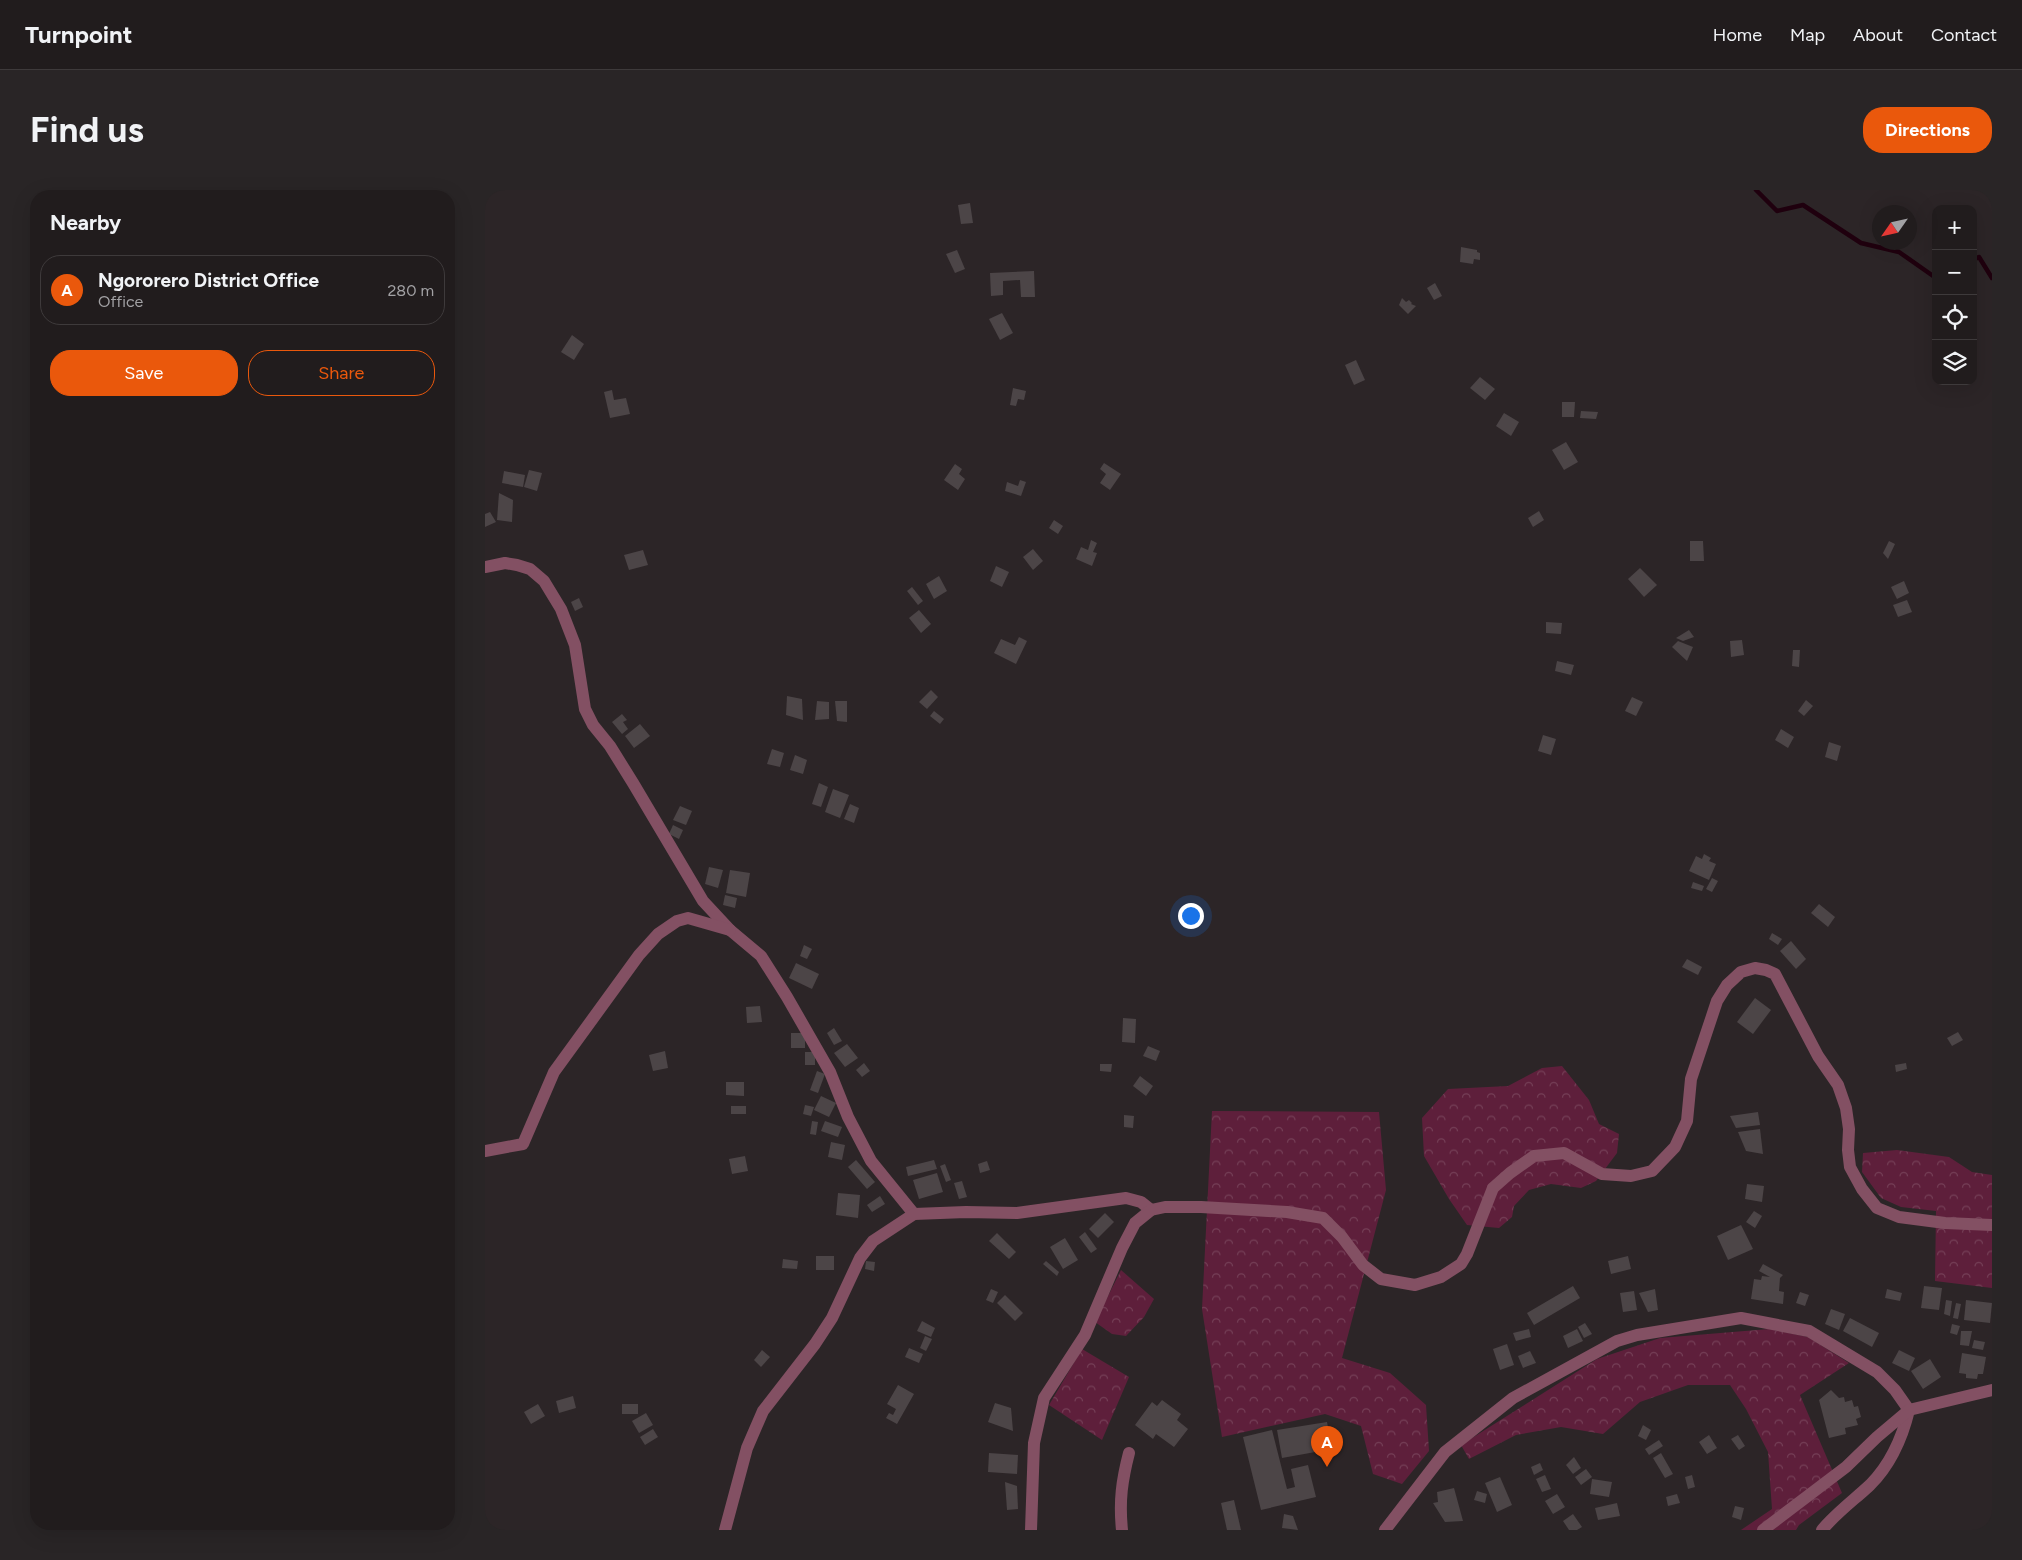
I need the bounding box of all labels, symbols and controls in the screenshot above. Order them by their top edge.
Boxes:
text: Turnpoint [25,20,132,49]
text: Home [1713,24,1762,46]
text: Map [1790,24,1825,46]
text: About [1853,24,1903,46]
text: Contact [1931,24,1997,46]
button: Directions [1863,107,1992,153]
text: Find us [30,109,144,151]
north arrow [1872,205,1917,250]
map controls [1932,205,1977,385]
button: + [1932,205,1977,250]
text: Nearby [50,210,121,235]
button: − [1932,250,1977,295]
text: Ngororero District Office [98,269,319,292]
text: A [61,281,73,300]
text: 280 m [387,281,434,300]
text: Office [98,292,143,311]
button: locate [1932,295,1977,340]
button: layers [1932,340,1977,385]
button: Save [50,350,238,396]
button: Share [248,350,435,396]
your location [1178,903,1204,929]
pin: A [1311,1426,1343,1467]

